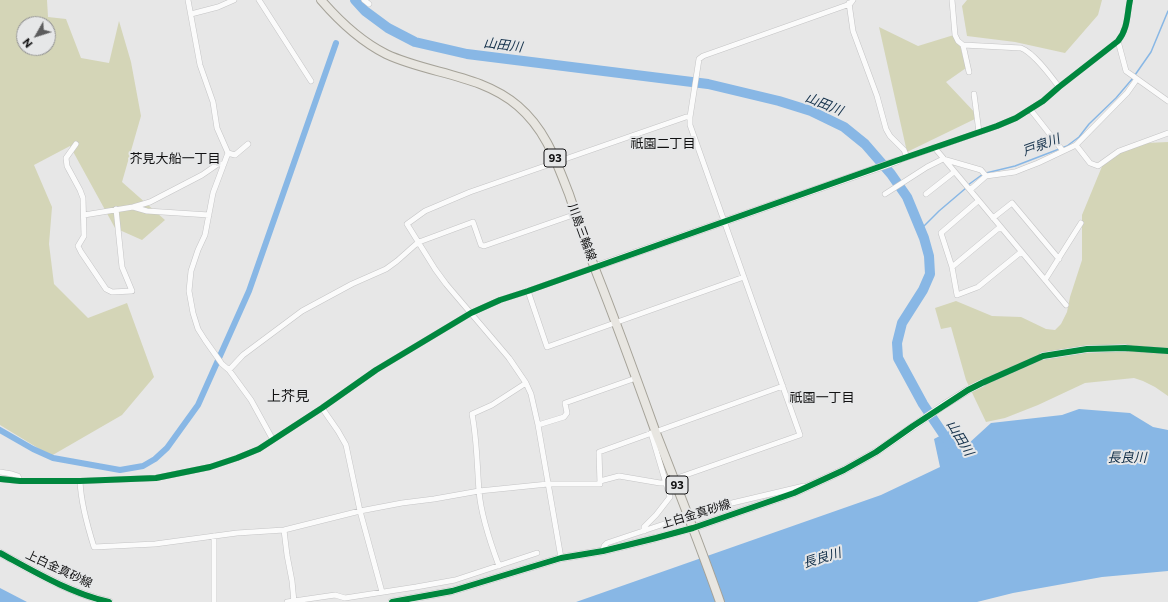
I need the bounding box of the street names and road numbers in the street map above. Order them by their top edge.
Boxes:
road number: 93 [544,149,566,167]
street label: 川島三輪線 [565,201,599,263]
road number: 93 [666,476,688,494]
street label: 上白金真砂線 [659,497,733,531]
street label: 上白金真砂線 [23,547,95,591]

